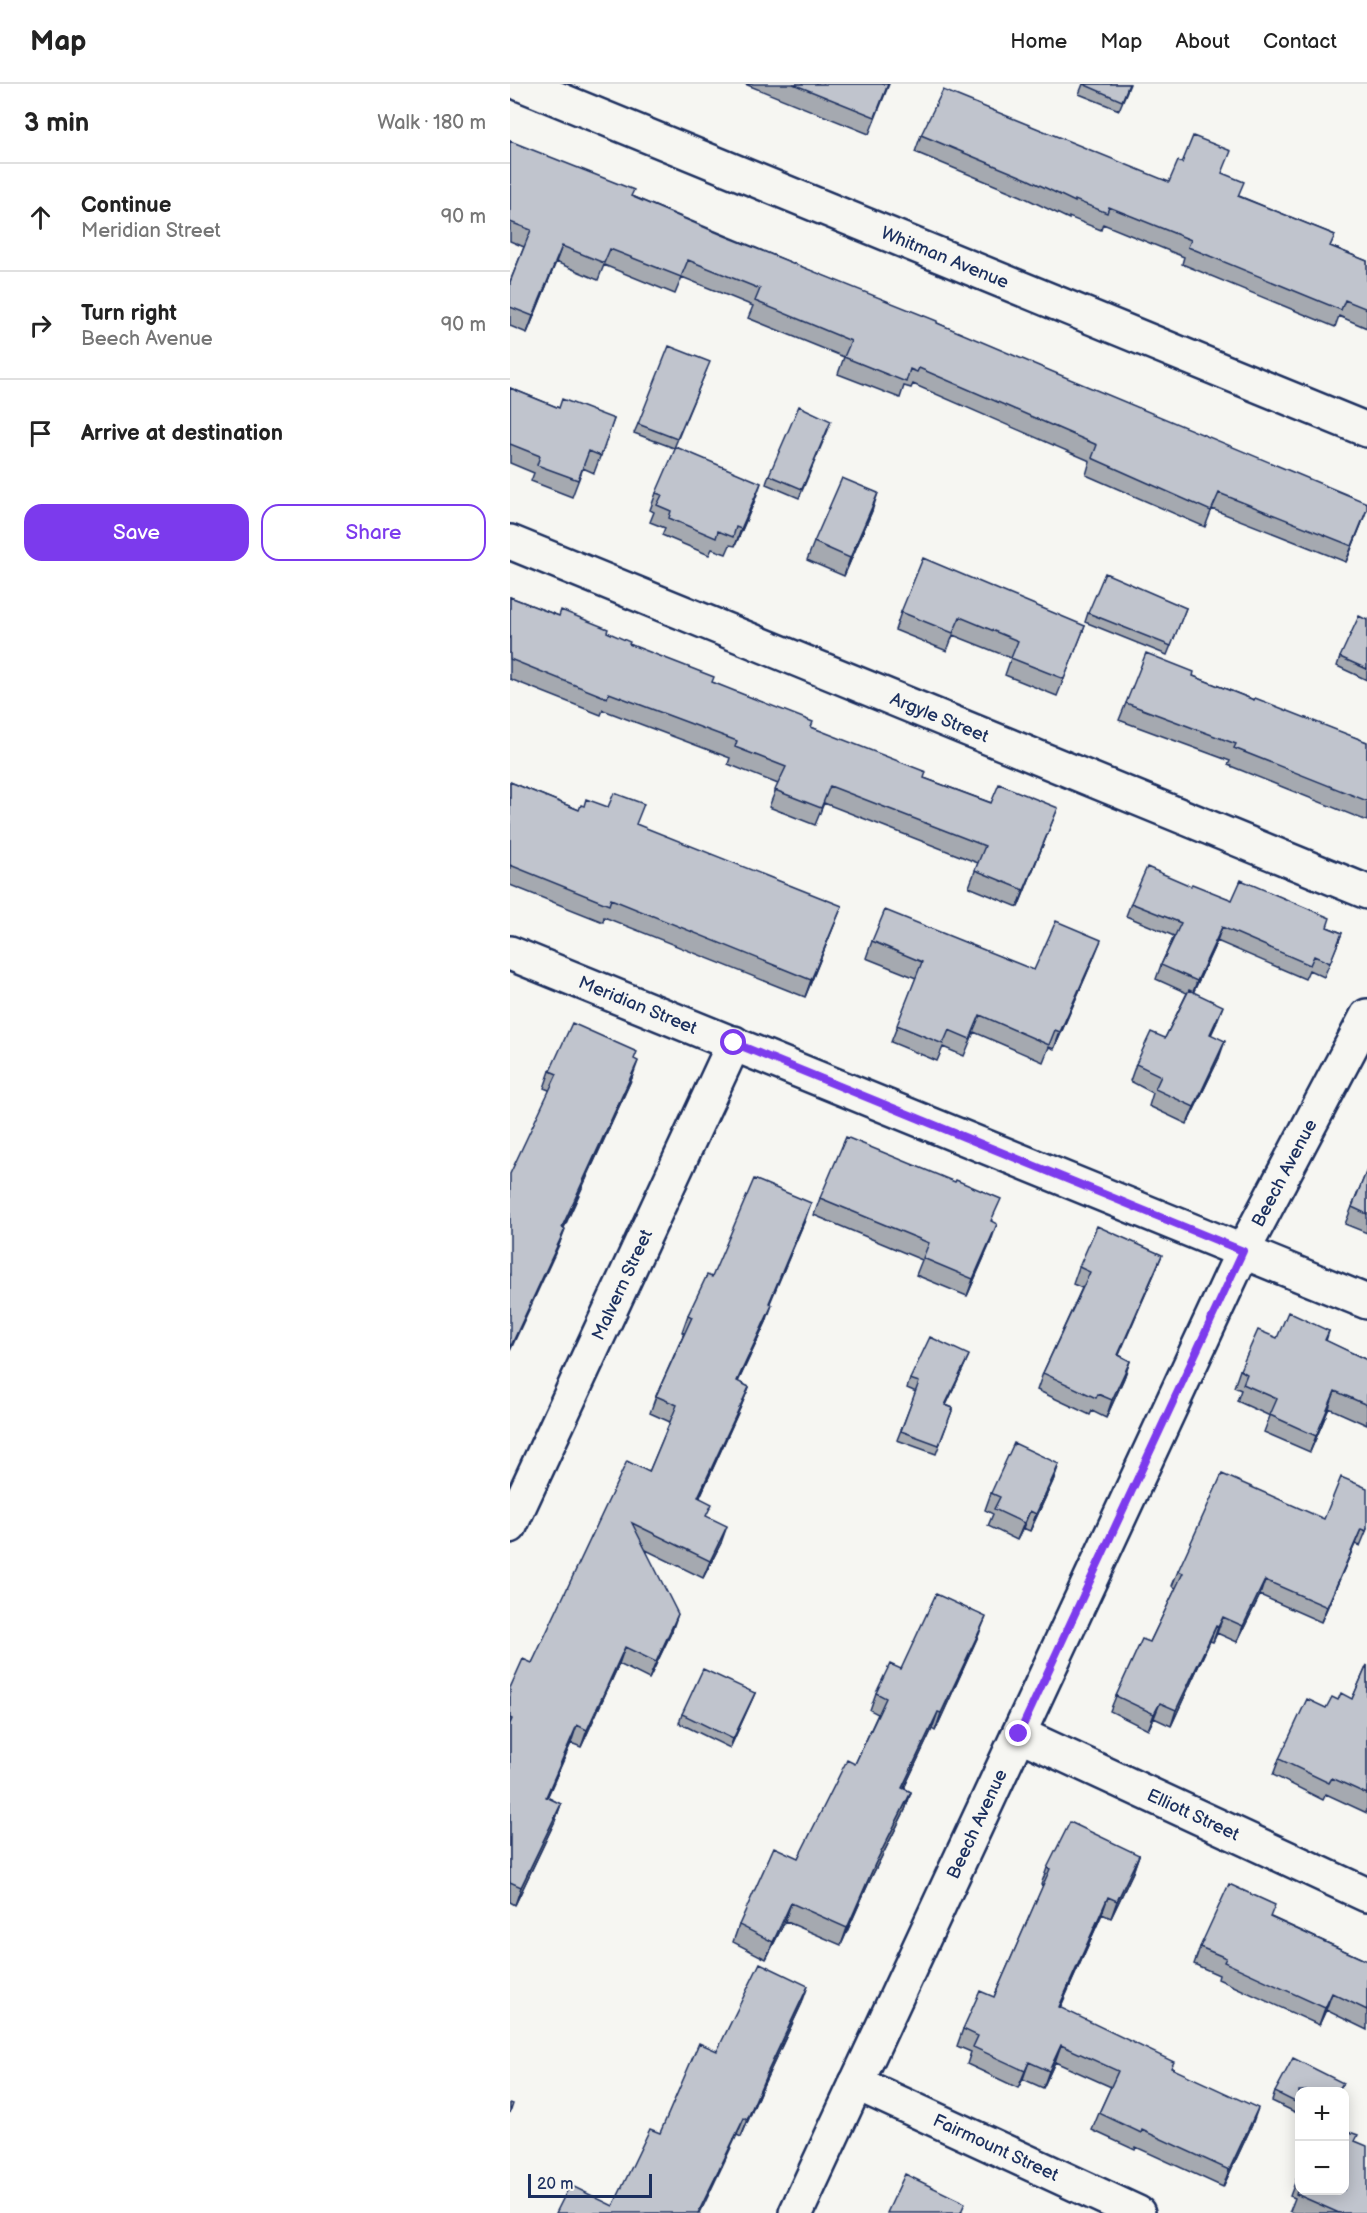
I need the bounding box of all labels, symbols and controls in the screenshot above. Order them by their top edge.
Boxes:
text: Map [30,25,86,58]
text: Home [1010,29,1067,54]
text: Map [1100,29,1142,54]
text: About [1175,29,1230,54]
text: Contact [1263,29,1337,54]
text: 3 min [24,108,89,139]
text: Walk · 180 m [377,111,486,135]
text: Continue [81,192,171,219]
icon: ahead [24,201,57,234]
text: 90 m [441,205,486,229]
text: Meridian Street [81,219,221,243]
street label: Whitman Avenue [878,222,1012,293]
text: Turn right [81,300,177,327]
icon: right [24,309,57,342]
text: 90 m [441,313,486,337]
text: Beech Avenue [81,327,213,351]
icon: arrive [24,417,57,450]
text: Arrive at destination [81,420,283,447]
button: Save [24,504,249,561]
button: Share [261,504,486,561]
street label: Argyle Street [887,688,992,747]
street label: Meridian Street [575,972,700,1039]
route start [720,1029,746,1055]
street label: Beech Avenue [1248,1116,1322,1231]
street label: Malvern Street [588,1226,657,1344]
route end [1005,1720,1031,1746]
street label: Beech Avenue [943,1766,1012,1882]
street label: Elliott Street [1144,1785,1243,1846]
map controls [1295,2087,1349,2195]
button: + [1295,2087,1349,2141]
street label: Fairmount Street [930,2110,1062,2186]
button: − [1295,2141,1349,2195]
scale bar [528,2171,652,2198]
text: 20 m [537,2175,573,2194]

